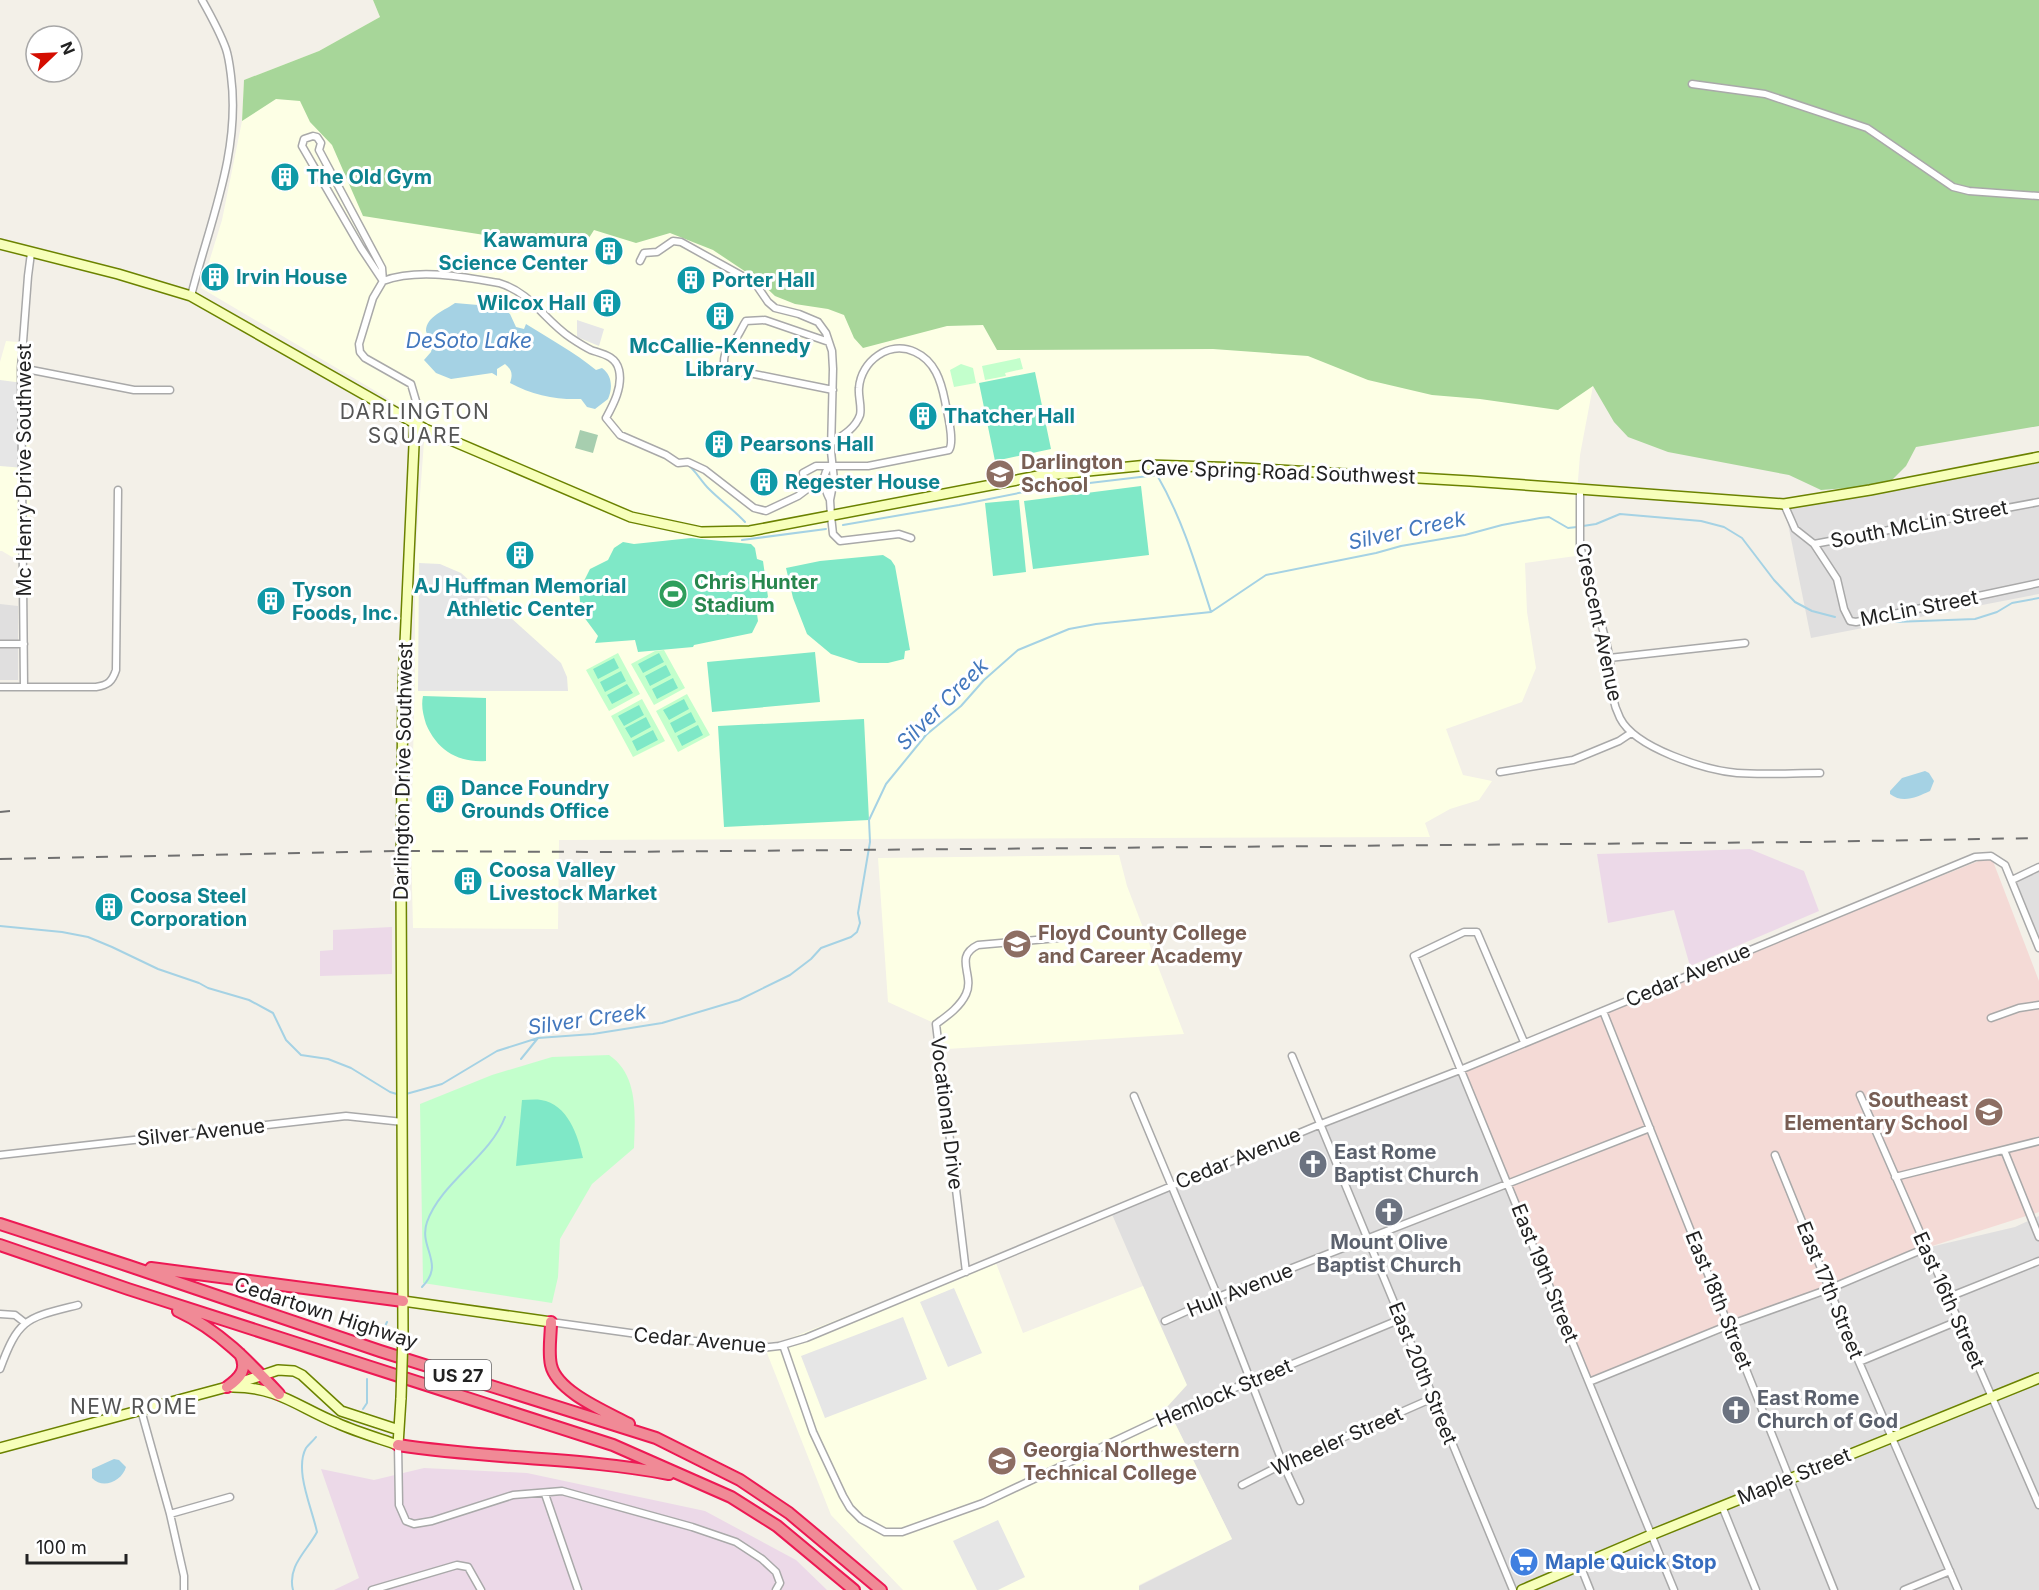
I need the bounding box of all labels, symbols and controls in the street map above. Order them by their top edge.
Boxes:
north arrow [24,24,84,84]
text: N [56,39,79,58]
building icon: The Old Gym [269,161,301,193]
place label: The Old Gym [306,165,432,189]
place label: Kawamura Science Center [439,228,588,275]
building icon: Kawamura Science Center [593,235,625,267]
building icon: Irvin House [199,261,231,293]
building icon: Porter Hall [675,264,707,296]
place label: Irvin House [236,265,348,289]
place label: Porter Hall [712,268,815,292]
building icon: Wilcox Hall [591,287,623,319]
place label: Wilcox Hall [477,291,586,315]
building icon: McCallie-Kennedy Library [704,300,736,332]
water label: DeSoto Lake [406,328,532,353]
place label: McCallie-Kennedy Library [629,334,811,381]
street label: Mc Henry Drive Southwest [12,343,36,597]
district label: DARLINGTON SQUARE [340,399,490,448]
building icon: Thatcher Hall [907,400,939,432]
place label: Thatcher Hall [944,404,1075,428]
building icon: Pearsons Hall [703,428,735,460]
place label: Pearsons Hall [740,432,874,456]
place label: Darlington School [1021,450,1123,497]
street label: Cave Spring Road Southwest [1140,455,1416,489]
school or university icon: Darlington School [984,458,1016,490]
building icon: Regester House [748,466,780,498]
place label: Regester House [785,470,940,494]
street label: South McLin Street [1828,495,2010,553]
water label: Silver Creek [1346,505,1469,555]
building icon: AJ Huffman Memorial Athletic Center [504,539,536,571]
street label: Crescent Avenue [1570,541,1628,703]
place label: Chris Hunter Stadium [694,570,818,617]
place label: AJ Huffman Memorial Athletic Center [414,574,626,621]
place label: Tyson Foods, Inc. [292,578,399,625]
sports icon: Chris Hunter Stadium [657,578,689,610]
building icon: Tyson Foods, Inc. [255,585,287,617]
street label: McLin Street [1858,585,1980,631]
street label: Darlington Drive Southwest [389,641,417,900]
water label: Silver Creek [891,653,993,755]
place label: Dance Foundry Grounds Office [461,776,609,823]
building icon: Dance Foundry Grounds Office [424,783,456,815]
place label: Coosa Valley Livestock Market [489,858,657,905]
building icon: Coosa Valley Livestock Market [452,865,484,897]
place label: Coosa Steel Corporation [130,884,247,931]
building icon: Coosa Steel Corporation [93,891,125,923]
place label: Floyd County College and Career Academy [1038,921,1247,968]
school or university icon: Floyd County College and Career Academy [1001,928,1033,960]
street label: Cedar Avenue [1622,938,1754,1012]
water label: Silver Creek [526,998,648,1040]
street label: Vocational Drive [926,1035,968,1191]
place label: Southeast Elementary School [1784,1088,1968,1135]
school or university icon: Southeast Elementary School [1973,1096,2005,1128]
street label: Silver Avenue [136,1113,266,1151]
street label: Cedar Avenue [1172,1122,1304,1194]
place label: East Rome Baptist Church [1334,1140,1479,1187]
church icon: East Rome Baptist Church [1297,1148,1329,1180]
church icon: Mount Olive Baptist Church [1373,1196,1405,1228]
street label: East 19th Street [1506,1200,1584,1346]
street label: East 17th Street [1792,1218,1869,1363]
street label: East 18th Street [1680,1227,1758,1373]
street label: East 16th Street [1908,1228,1990,1372]
place label: Mount Olive Baptist Church [1316,1230,1462,1277]
street label: Hull Avenue [1183,1258,1297,1322]
street label: Cedartown Highway [231,1272,421,1354]
street label: East 20th Street [1383,1298,1463,1448]
street label: Cedar Avenue [633,1322,767,1358]
street label: Hemlock Street [1152,1353,1296,1432]
road number: US 27 [425,1360,491,1390]
place label: East Rome Church of God [1757,1386,1898,1433]
district label: NEW ROME [70,1394,198,1419]
church icon: East Rome Church of God [1720,1394,1752,1426]
street label: Wheeler Street [1268,1401,1407,1481]
place label: Georgia Northwestern Technical College [1023,1438,1240,1485]
street label: Maple Street [1734,1442,1855,1510]
school or university icon: Georgia Northwestern Technical College [986,1445,1018,1477]
scale bar [27,1527,126,1565]
text: 100 m [36,1537,87,1558]
supermarket icon: Maple Quick Stop [1508,1546,1540,1578]
place label: Maple Quick Stop [1545,1550,1717,1574]

